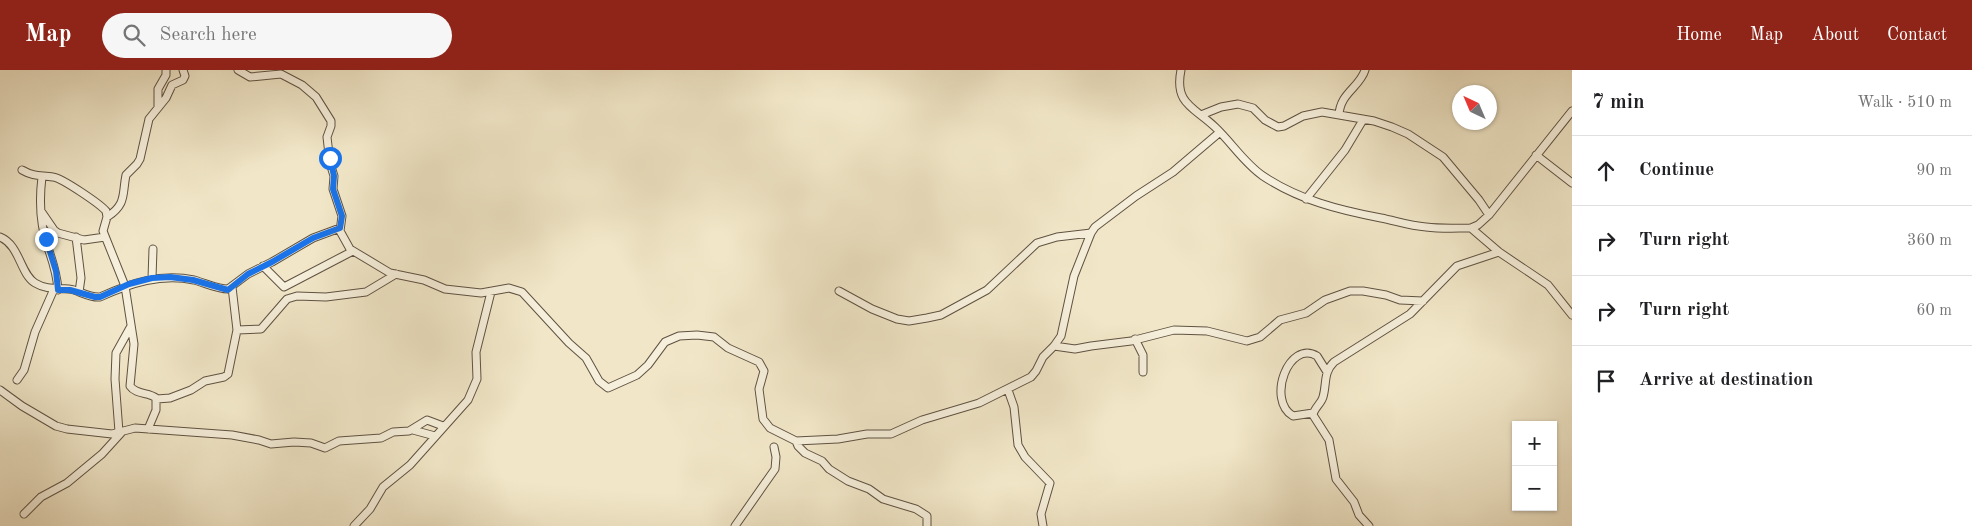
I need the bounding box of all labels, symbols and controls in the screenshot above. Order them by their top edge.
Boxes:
search box [102,13,452,58]
icon: search [120,21,148,49]
text: Map [25,23,72,47]
text: Search here [160,26,257,45]
text: Home [1676,26,1722,44]
text: Map [1750,26,1783,44]
text: About [1811,26,1859,44]
text: Contact [1887,26,1947,44]
north arrow [1452,85,1497,130]
text: 7 min [1592,92,1645,113]
text: Walk · 510 m [1857,95,1952,111]
route start [319,147,342,170]
icon: ahead [1592,157,1620,185]
text: Continue [1639,161,1714,180]
text: 90 m [1916,163,1952,179]
icon: right [1592,227,1620,255]
route end [35,228,58,251]
text: Turn right [1639,231,1729,250]
text: 360 m [1907,233,1952,249]
icon: right [1592,297,1620,325]
text: Turn right [1639,301,1729,320]
text: 60 m [1916,303,1952,319]
icon: arrive [1592,367,1620,395]
text: Arrive at destination [1639,371,1813,390]
map controls [1512,421,1557,511]
button: + [1512,421,1557,466]
button: − [1512,466,1557,511]

